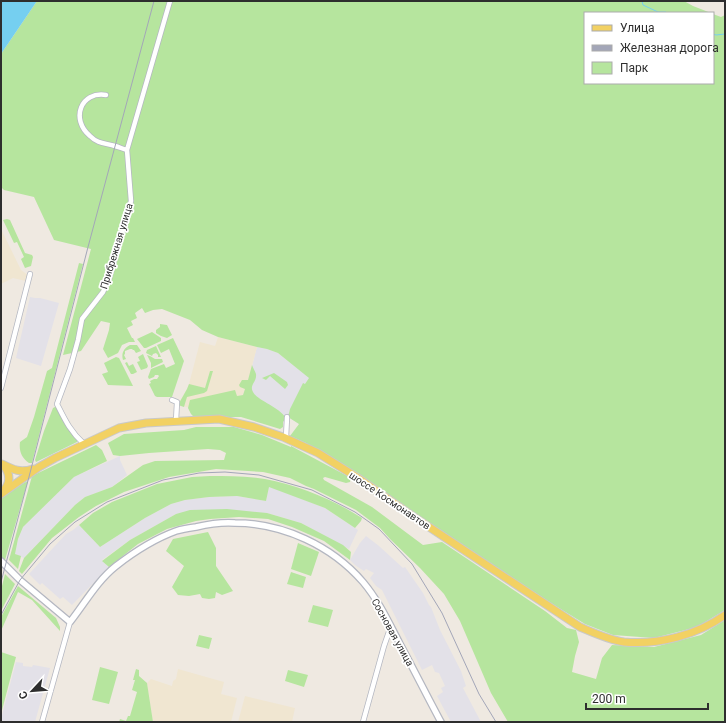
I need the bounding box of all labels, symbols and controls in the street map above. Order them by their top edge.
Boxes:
legend [584,12,714,84]
text: Улица [620,21,655,35]
text: Железная дорога [620,41,719,55]
text: Парк [620,61,649,75]
street label: Прибрежная улица [98,202,135,290]
street label: шоссе Космонавтов [347,469,433,532]
street label: Сосновая улица [369,597,416,668]
north arrow [12,671,52,711]
scale bar [586,685,708,711]
text: С [16,689,31,701]
text: 200 m [592,692,626,706]

